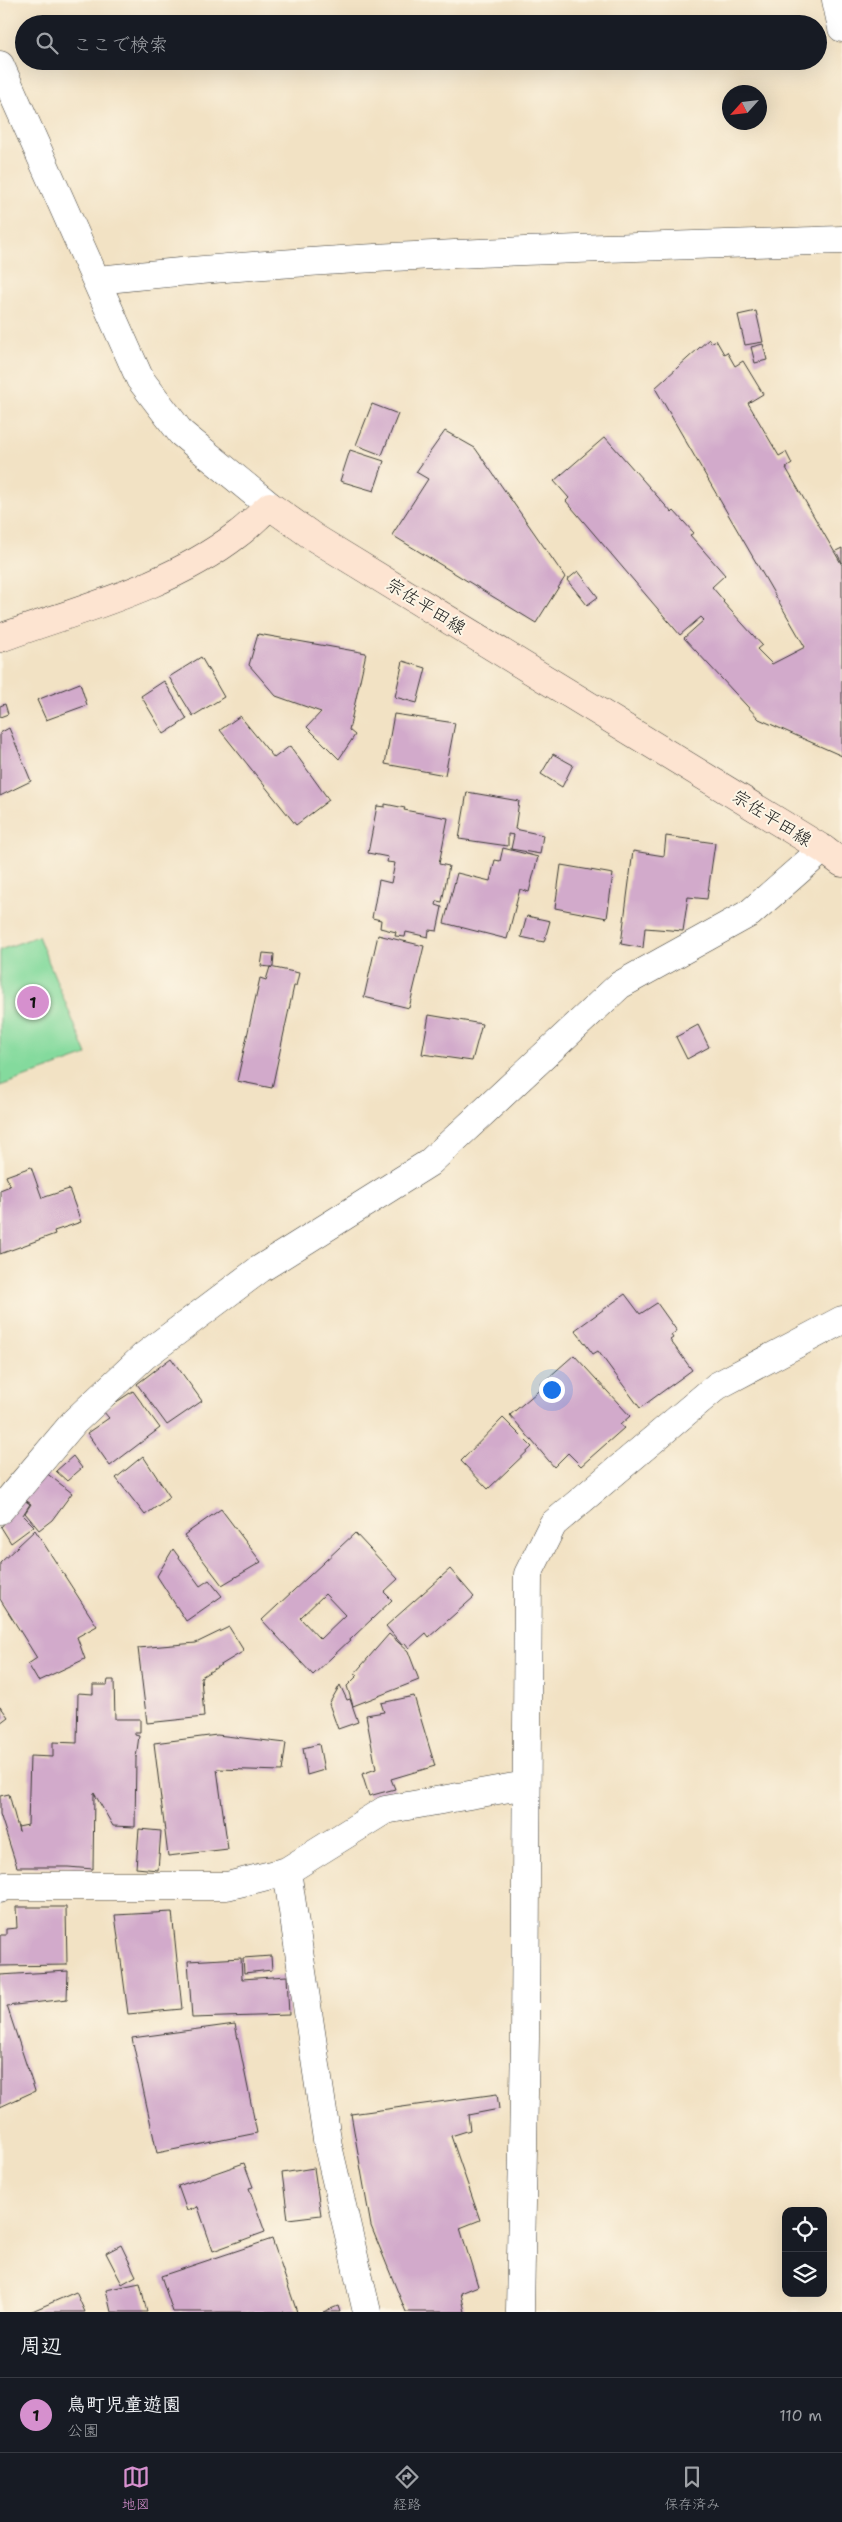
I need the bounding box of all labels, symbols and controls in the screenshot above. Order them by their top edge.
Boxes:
search box [15,15,827,70]
icon: search [33,29,61,57]
text: ここで検索 [73,32,168,57]
north arrow [722,85,767,130]
street label: 宗佐平田線 [381,572,471,640]
street label: 宗佐平田線 [727,784,817,852]
pin: 1 [17,983,49,1021]
your location [539,1377,565,1403]
map controls [782,2207,827,2297]
button: locate [782,2207,827,2252]
button: layers [782,2252,827,2297]
text: 周辺 [20,2332,62,2360]
text: 鳥町児童遊園 [67,2392,181,2417]
text: 1 [32,2405,40,2426]
text: 110 m [779,2405,822,2426]
text: 公園 [67,2420,99,2441]
tab: 地図 [122,2463,150,2513]
tab: 経路 [393,2463,421,2513]
tab: 保存済み [664,2463,720,2513]

